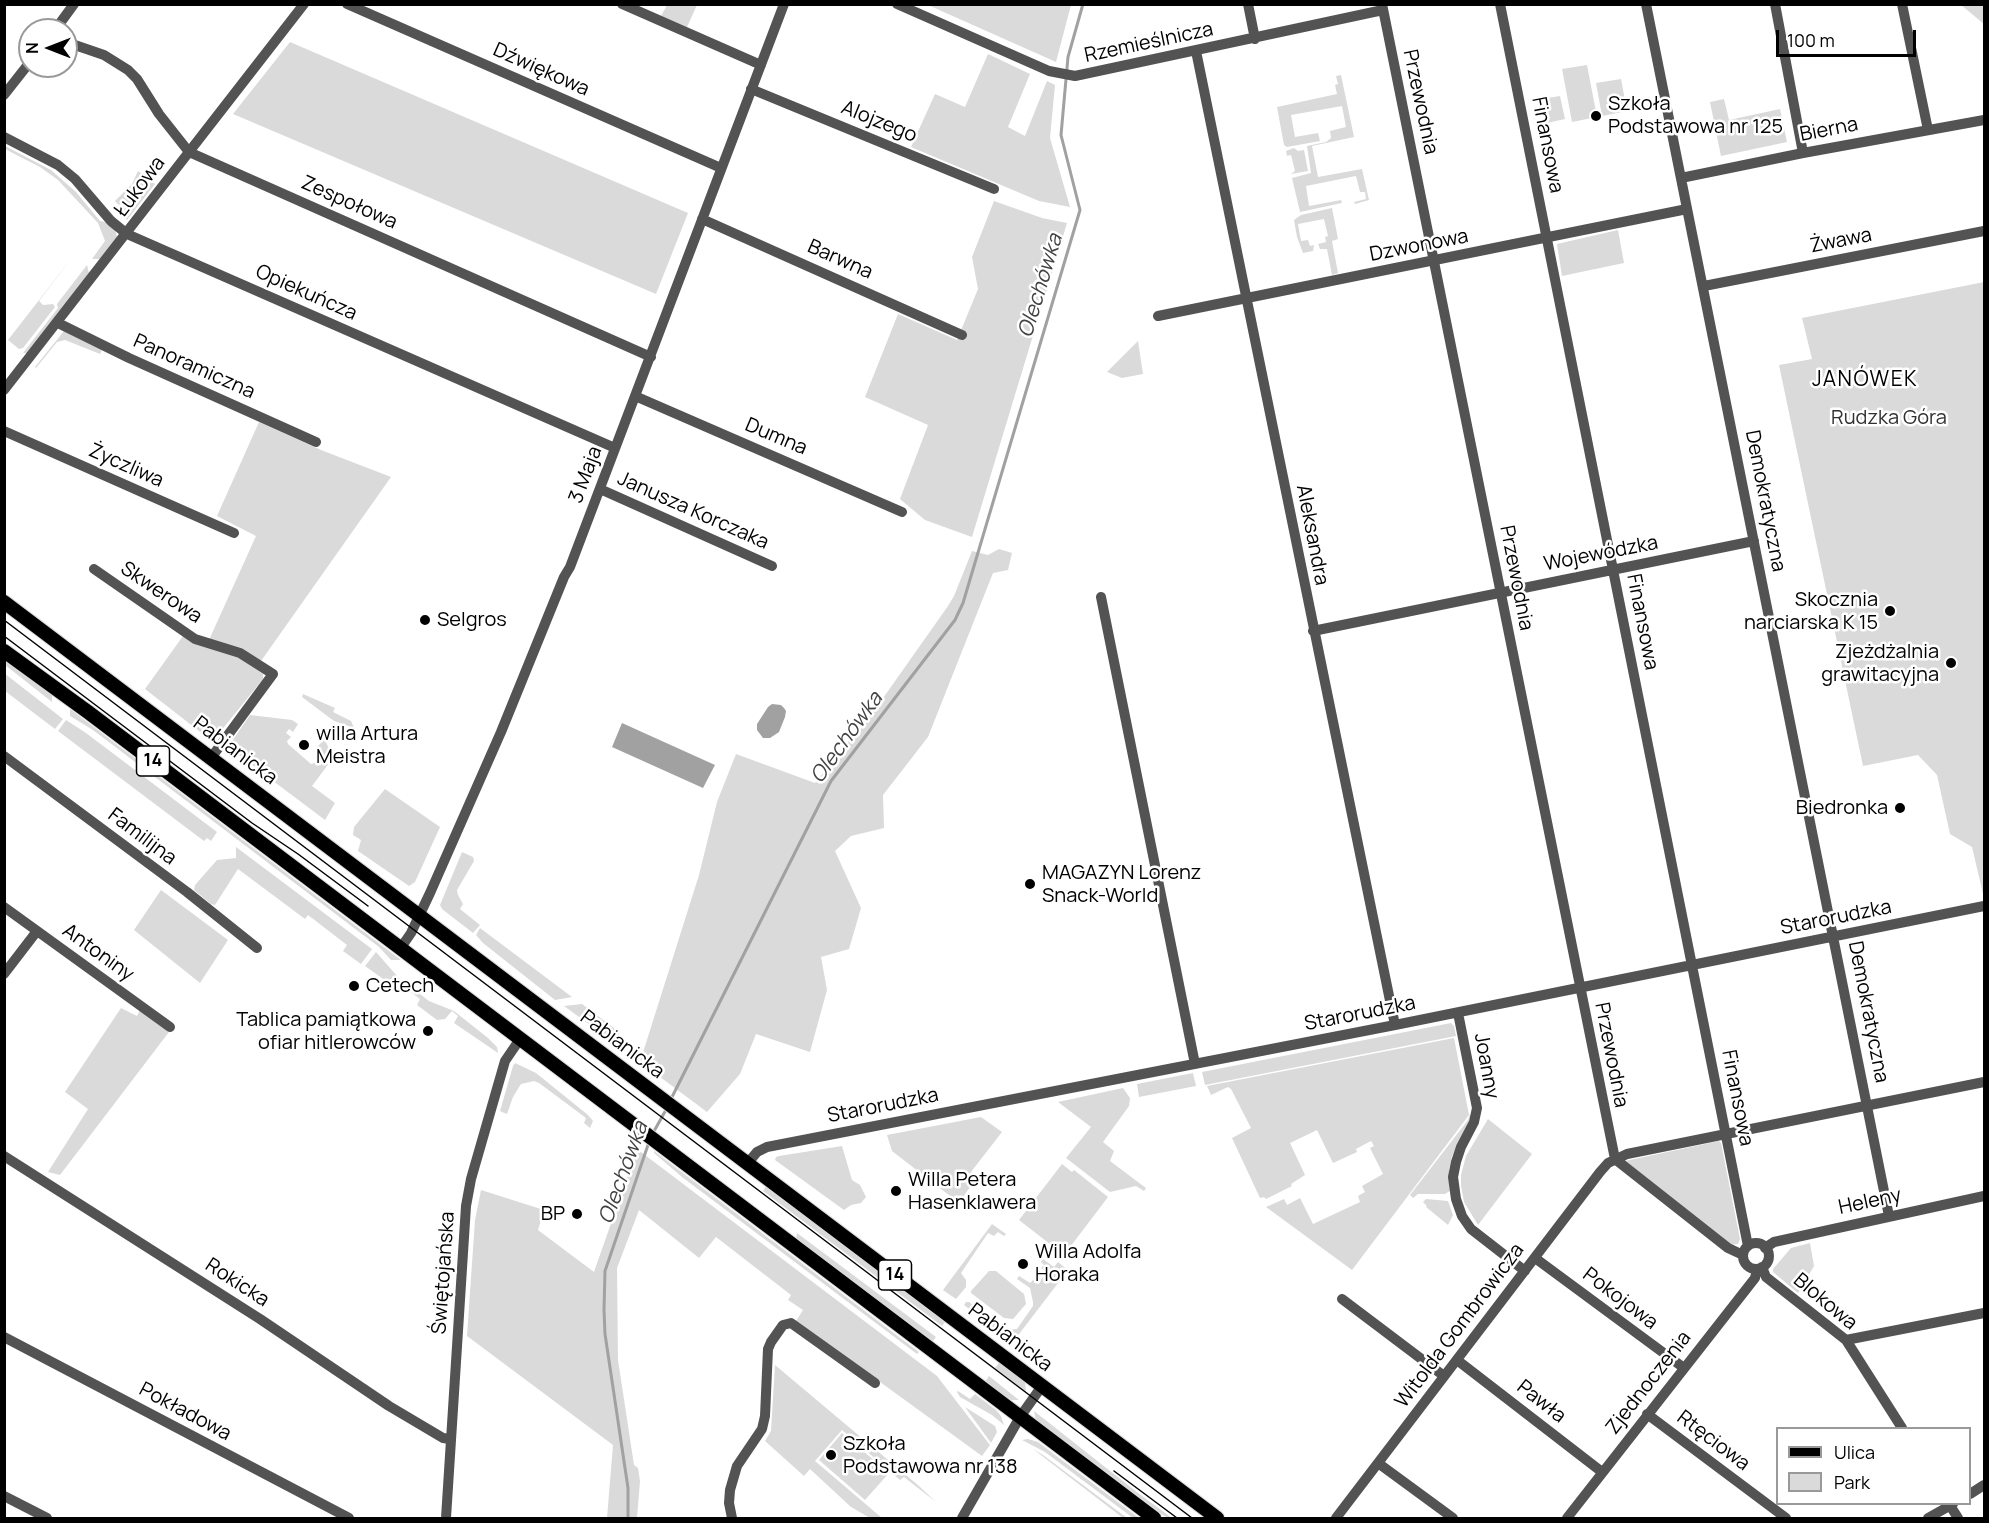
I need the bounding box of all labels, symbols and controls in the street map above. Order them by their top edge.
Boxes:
north arrow [18,18,78,78]
street label: Rzemieślnicza [1082,18,1216,68]
scale bar [1779,18,1918,56]
text: 100 m [1787,28,1835,52]
street label: Dźwiękowa [489,38,593,102]
text: N [21,42,43,54]
street label: Przewodnia [1397,47,1443,157]
place label: Szkoła Podstawowa nr 125 [1608,92,1783,139]
street label: Finansowa [1526,95,1568,195]
street label: Alojzego [838,96,920,148]
marker: Szkoła Podstawowa nr 125 [1589,109,1603,123]
street label: Bierna [1798,113,1860,147]
street label: Łukowa [110,152,170,222]
street label: Zespołowa [297,171,401,235]
street label: Żwawa [1808,223,1874,259]
street label: Dzwonowa [1368,225,1470,267]
water label: Olechówka [1013,231,1069,341]
street label: Barwna [804,235,876,285]
street label: Opiekuńcza [252,260,360,326]
street label: Panoramiczna [129,329,259,405]
district label: JANÓWEK [1812,367,1918,393]
park label: Rudzka Góra [1831,406,1947,430]
street label: Dumna [741,413,811,461]
street label: Demokratyczna [1739,428,1791,574]
street label: Życzliwa [85,439,167,493]
street label: 3 Maja [564,443,608,507]
street label: Janusza Korczaka [614,467,772,555]
street label: Aleksandra [1290,483,1334,587]
street label: Przewodnia [1494,523,1538,633]
street label: Wojewódzka [1542,531,1660,577]
street label: Skwerowa [116,557,206,629]
street label: Finansowa [1621,572,1663,672]
place label: Skocznia narciarska K 15 [1744,588,1878,635]
marker: Skocznia narciarska K 15 [1883,604,1897,618]
place label: Selgros [437,608,507,632]
marker: Selgros [418,613,432,627]
place label: Zjeżdżalnia grawitacyjna [1821,640,1939,687]
marker: Zjeżdżalnia grawitacyjna [1944,656,1958,670]
water label: Olechówka [805,687,889,789]
street label: Pabianicka [188,712,282,790]
place label: willa Artura Meistra [316,722,418,769]
marker: willa Artura Meistra [297,738,311,752]
road number: 14 [136,746,170,776]
place label: Biedronka [1796,796,1888,820]
marker: Biedronka [1893,801,1907,815]
street label: Familijna [103,803,181,871]
place label: MAGAZYN Lorenz Snack-World [1042,861,1201,908]
marker: MAGAZYN Lorenz Snack-World [1023,877,1037,891]
street label: Starorudzka [1778,895,1894,941]
street label: Antoniny [58,919,138,987]
street label: Demokratyczna [1842,939,1894,1085]
place label: Cetech [366,974,434,998]
marker: Cetech [347,979,361,993]
street label: Starorudzka [1302,991,1418,1037]
street label: Przewodnia [1589,1000,1633,1110]
street label: Pabianicka [575,1006,669,1084]
place label: Tablica pamiątkowa ofiar hitlerowców [236,1008,416,1055]
marker: Tablica pamiątkowa ofiar hitlerowców [421,1024,435,1038]
street label: Joanny [1468,1031,1504,1101]
street label: Finansowa [1716,1048,1758,1148]
street label: Starorudzka [825,1083,941,1129]
water label: Olechówka [594,1119,654,1227]
place label: Willa Petera Hasenklawera [908,1168,1036,1215]
marker: Willa Petera Hasenklawera [889,1184,903,1198]
street label: Heleny [1836,1184,1904,1220]
place label: BP [541,1202,565,1226]
marker: BP [570,1207,584,1221]
street label: Świętojańska [428,1211,460,1335]
street label: Witolda Gombrowicza [1390,1239,1530,1413]
place label: Willa Adolfa Horaka [1035,1240,1141,1287]
street label: Rokicka [201,1254,273,1312]
marker: Willa Adolfa Horaka [1016,1257,1030,1271]
road number: 14 [878,1260,912,1290]
street label: Pokojowa [1578,1263,1662,1335]
street label: Blokowa [1788,1268,1862,1336]
street label: Pabianicka [963,1299,1057,1377]
street label: Zjednoczenia [1601,1327,1697,1439]
street label: Pawła [1512,1375,1570,1429]
street label: Pokładowa [135,1378,235,1446]
street label: Rtęciowa [1672,1406,1754,1476]
legend [1776,1427,1971,1505]
place label: Szkoła Podstawowa nr 138 [843,1432,1018,1479]
text: Ulica [1834,1440,1875,1464]
marker: Szkoła Podstawowa nr 138 [824,1448,838,1462]
text: Park [1834,1470,1870,1494]

